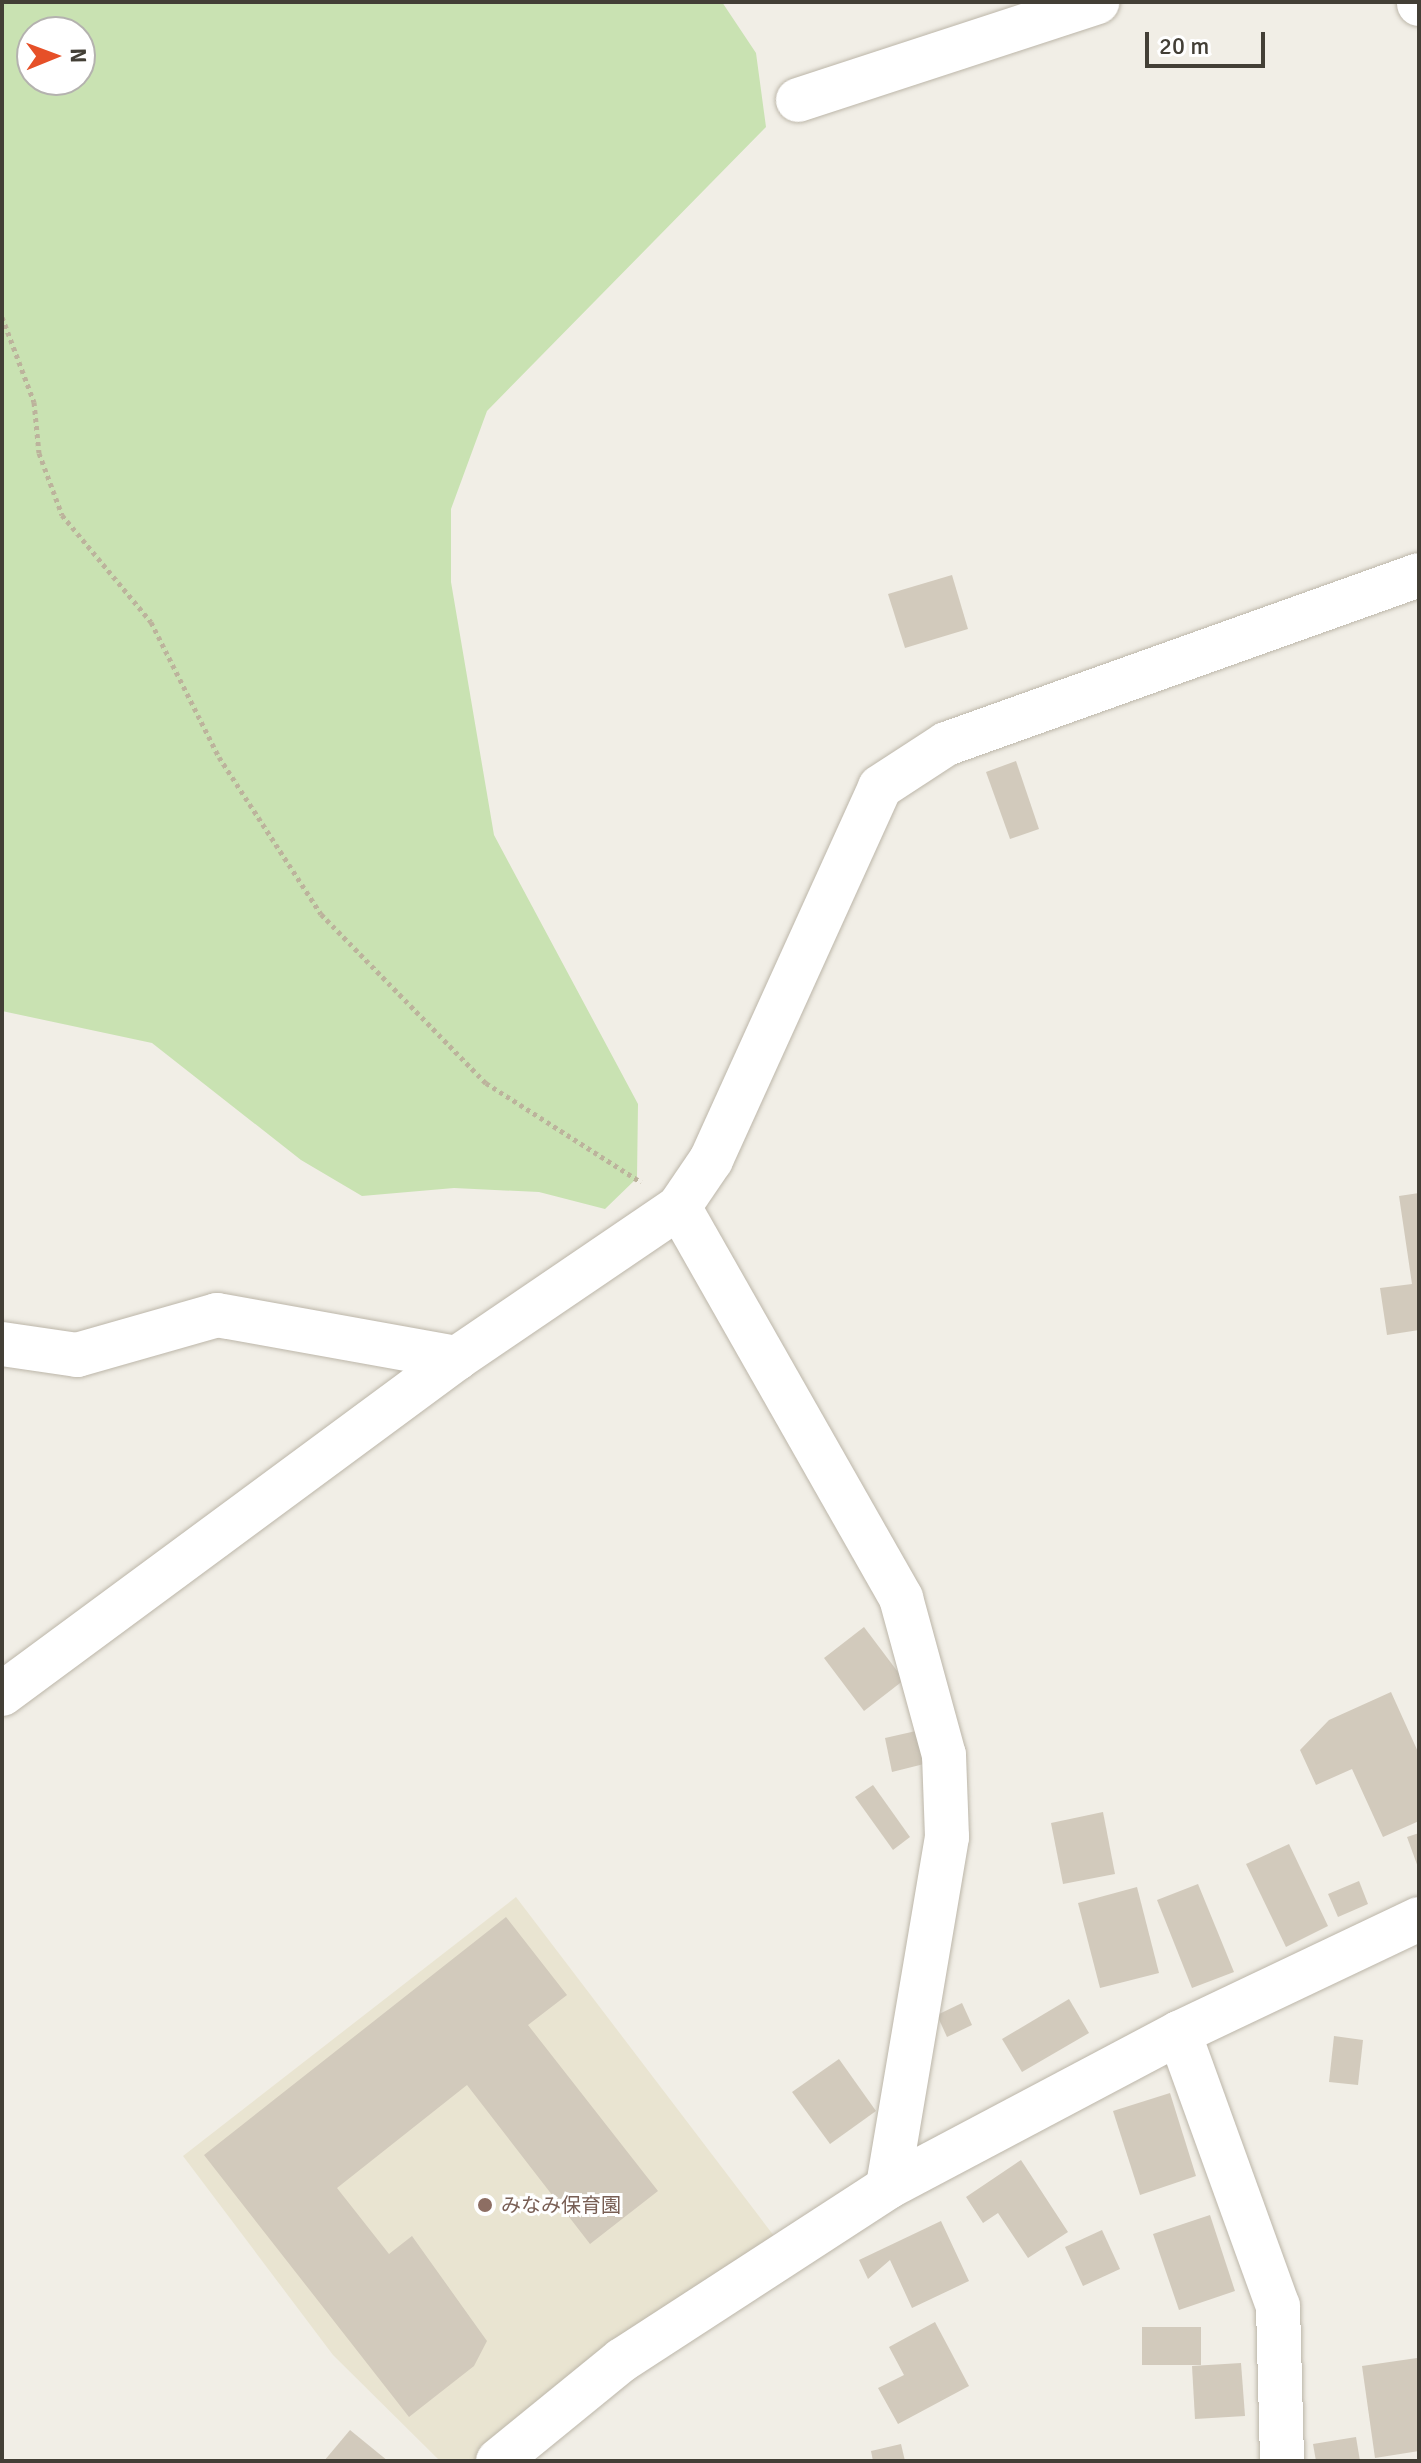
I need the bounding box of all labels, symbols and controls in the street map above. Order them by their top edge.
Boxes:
north arrow [16,16,96,96]
scale bar [1149,16,1269,66]
text: 20 m [1159,31,1209,61]
text: N [65,48,92,63]
place label: みなみ保育園 [501,2193,621,2217]
marker: みなみ保育園 [476,2196,494,2214]

